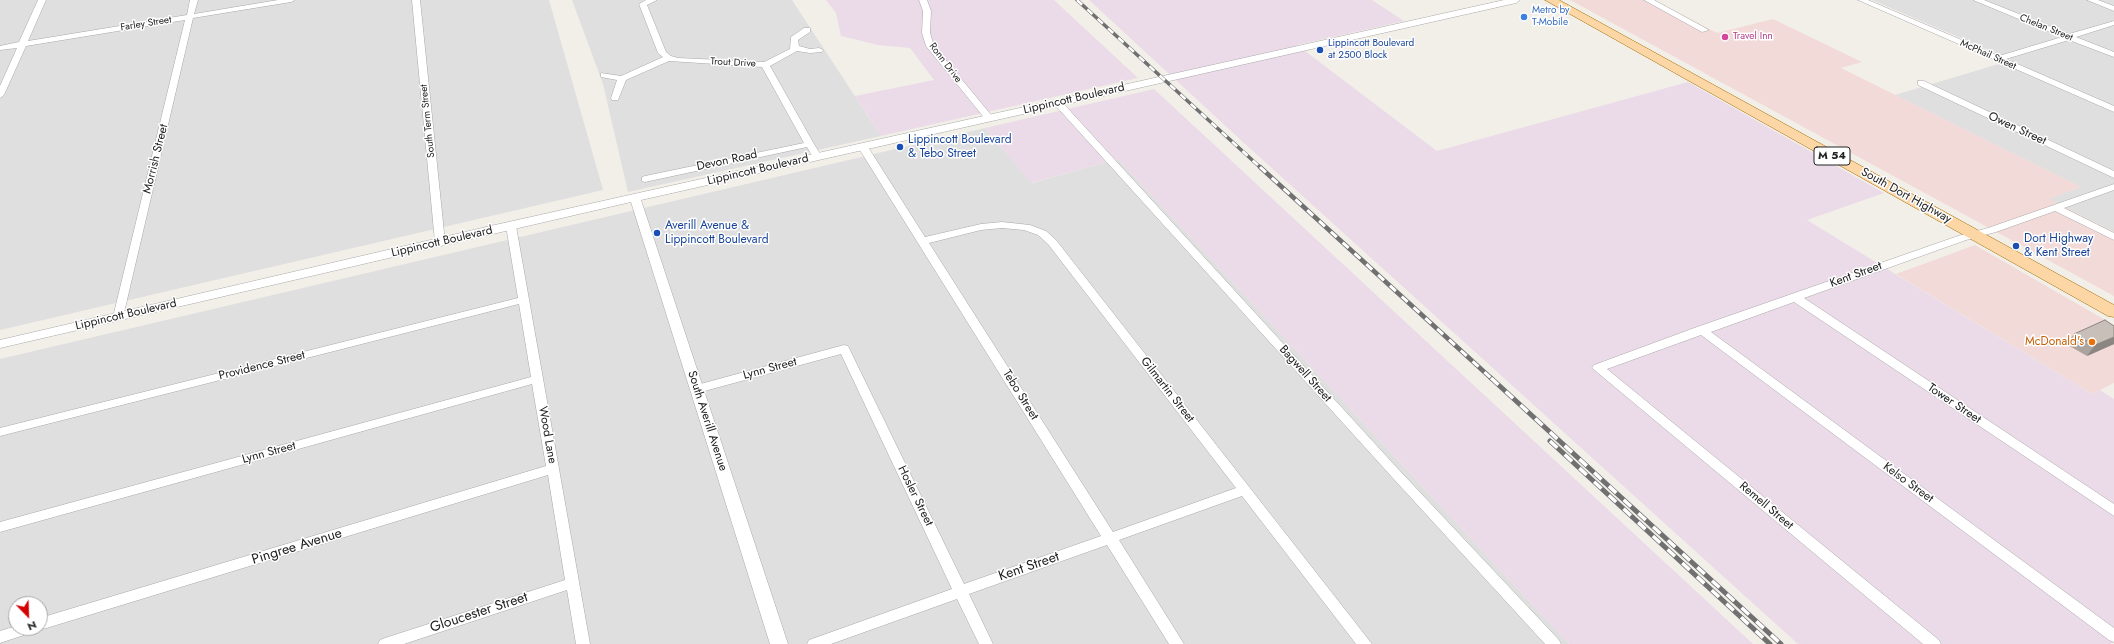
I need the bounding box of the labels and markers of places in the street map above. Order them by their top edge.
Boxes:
place label: Metro by T-Mobile [1532,5,1569,28]
marker: Metro by T-Mobile [1519,12,1529,22]
place label: Travel Inn [1733,31,1773,43]
marker: Travel Inn [1720,32,1730,42]
place label: Lippincott Boulevard at 2500 Block [1328,38,1414,62]
marker: Lippincott Boulevard at 2500 Block [1315,45,1325,55]
place label: Lippincott Boulevard & Tebo Street [908,133,1012,161]
marker: Lippincott Boulevard & Tebo Street [895,142,905,152]
place label: Averill Avenue & Lippincott Boulevard [665,219,769,247]
marker: Averill Avenue & Lippincott Boulevard [652,228,662,238]
place label: Dort Highway & Kent Street [2024,232,2093,260]
marker: Dort Highway & Kent Street [2011,241,2021,251]
place label: McDonald's [2025,335,2084,349]
marker: McDonald's [2087,337,2097,347]

